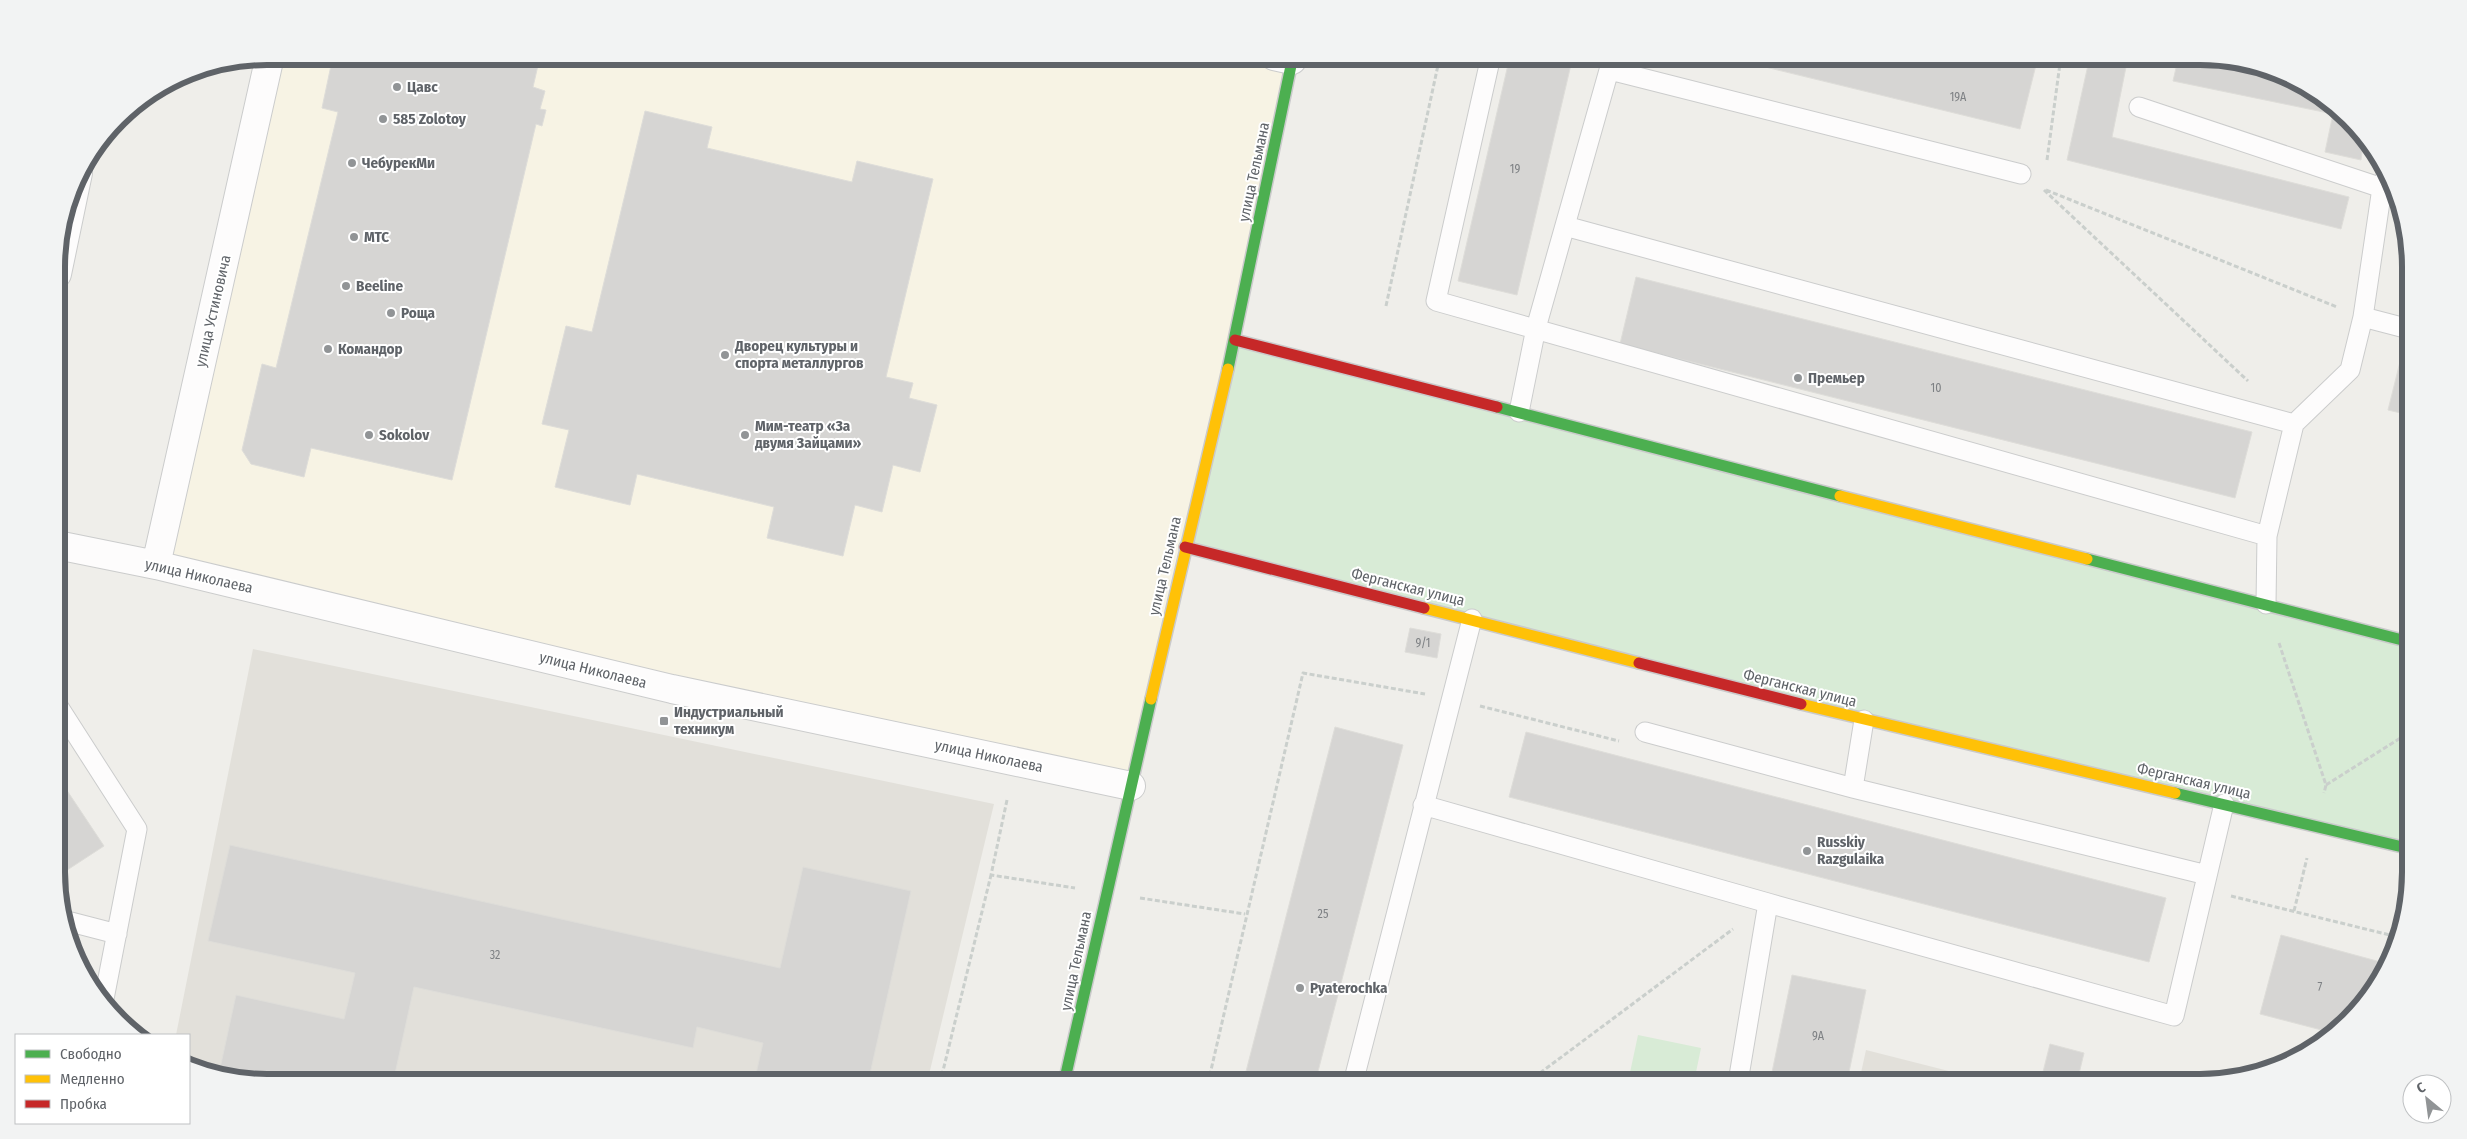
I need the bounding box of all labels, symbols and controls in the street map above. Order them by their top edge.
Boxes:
place label: Цавс [407,78,438,96]
marker: Цавс [391,81,403,93]
house number: 19А [1950,90,1967,104]
place label: 585 Zolotoy [393,110,467,128]
marker: 585 Zolotoy [377,113,389,125]
street label: улица Тельмана [1235,121,1273,223]
place label: ЧебурекМи [362,154,435,172]
marker: ЧебурекМи [346,157,358,169]
house number: 19 [1510,162,1520,176]
place label: МТС [364,228,389,246]
marker: МТС [348,231,360,243]
street label: улица Устиновича [191,253,235,369]
place label: Beeline [356,277,403,295]
marker: Beeline [340,280,352,292]
place label: Роща [401,304,436,322]
marker: Роща [385,307,397,319]
place label: Дворец культуры и спорта металлургов [734,337,864,372]
place label: Командор [338,340,403,358]
marker: Командор [322,343,334,355]
marker: Дворец культуры и спорта металлургов [719,349,731,361]
place label: Премьер [1808,369,1865,387]
marker: Премьер [1792,372,1804,384]
house number: 10 [1931,381,1941,395]
place label: Мим-театр «За двумя Зайцами» [754,417,862,452]
place label: Sokolov [379,426,430,444]
marker: Sokolov [363,429,375,441]
marker: Мим-театр «За двумя Зайцами» [739,429,751,441]
street label: улица Тельмана [1145,515,1185,617]
street label: улица Николаева [143,555,255,597]
street label: Ферганская улица [1349,564,1467,610]
house number: 9/1 [1416,636,1430,650]
street label: улица Николаева [537,648,649,692]
street label: Ферганская улица [1741,665,1859,711]
place label: Индустриальный техникум [674,703,783,738]
marker: Индустриальный техникум [658,715,670,727]
street label: улица Николаева [933,736,1045,776]
street label: Ферганская улица [2135,759,2253,803]
place label: Russkiy Razgulaika [1817,833,1885,868]
marker: Russkiy Razgulaika [1801,845,1813,857]
house number: 25 [1318,907,1329,921]
street label: улица Тельмана [1057,910,1095,1012]
house number: 32 [490,948,500,962]
place label: Pyaterochka [1310,979,1388,997]
house number: 7 [2318,980,2323,994]
marker: Pyaterochka [1294,982,1306,994]
house number: 9А [1812,1029,1825,1043]
legend [15,1034,190,1124]
text: Свободно [60,1045,122,1063]
text: Медленно [60,1070,125,1088]
north arrow [2402,1074,2452,1124]
text: С [2414,1079,2429,1097]
text: Пробка [60,1095,107,1113]

